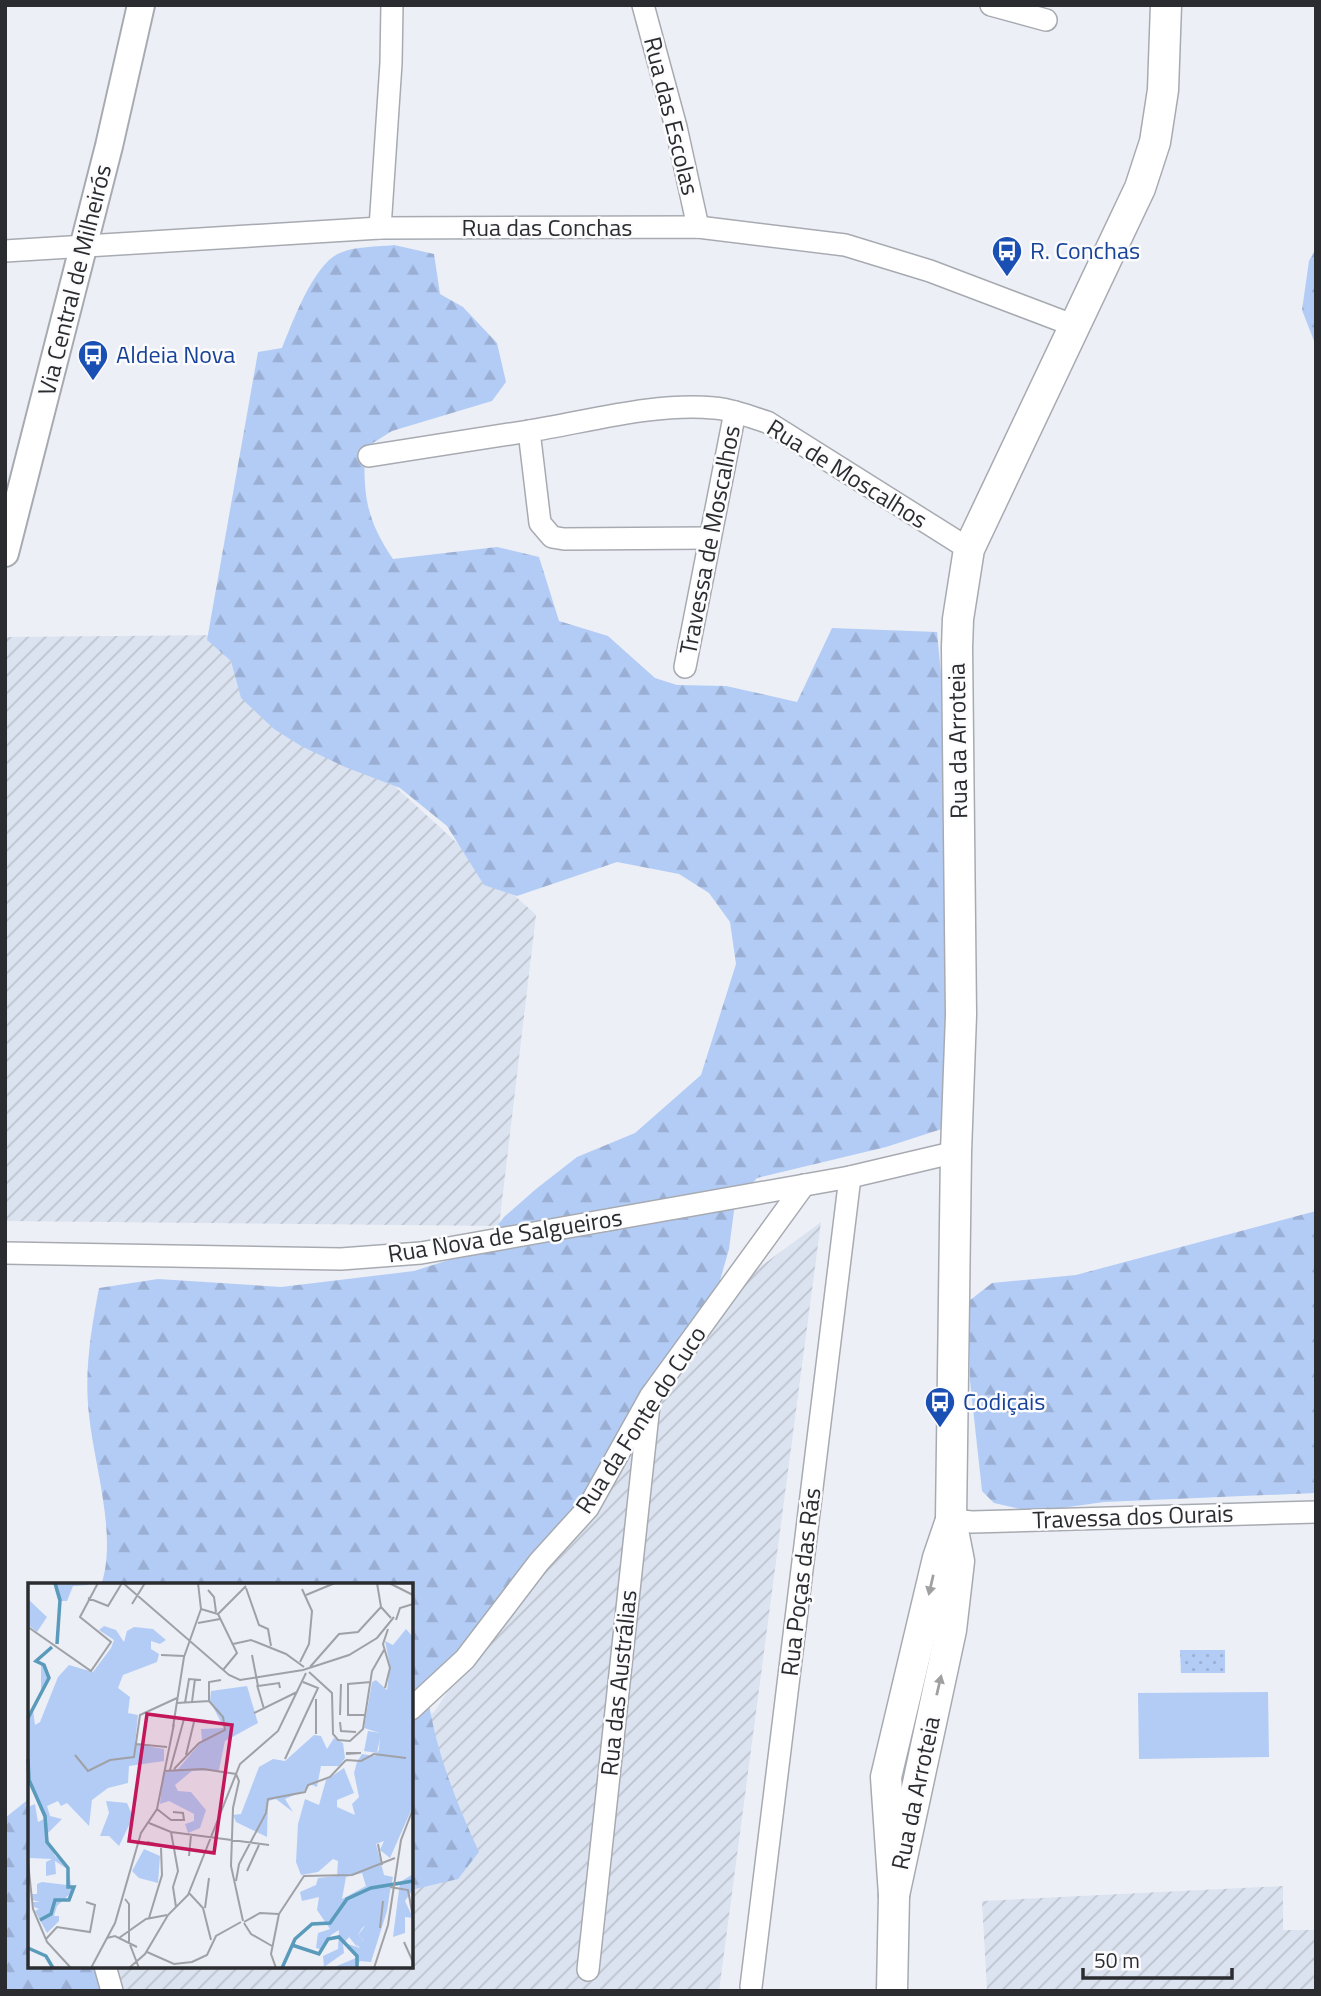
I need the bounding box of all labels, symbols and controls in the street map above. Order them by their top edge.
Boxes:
street label: Rua das Escolas [635,33,709,199]
street label: Via Central de Milheirós [28,160,120,399]
street label: Rua das Conchas [462,209,632,245]
place label: R. Conchas [1030,232,1140,268]
bus stop icon: R. Conchas [990,234,1024,278]
place label: Aldeia Nova [116,336,235,372]
bus stop icon: Aldeia Nova [76,338,110,382]
street label: Rua de Moscalhos [760,409,935,537]
street label: Travessa de Moscalhos [669,422,749,657]
street label: Rua da Arroteia [938,663,976,819]
street label: Rua Nova de Salgueiros [385,1199,625,1271]
street label: Rua da Fonte do Cuco [566,1318,714,1520]
place label: Codiçais [963,1383,1045,1419]
bus stop icon: Codiçais [923,1385,957,1429]
street label: Rua Poças das Rás [771,1486,829,1678]
street label: Travessa dos Ourais [1032,1495,1234,1537]
one-way arrow [926,1574,937,1596]
inset map [28,1583,413,1968]
street label: Rua das Austrálias [590,1588,646,1778]
one-way arrow [933,1674,944,1696]
street label: Rua da Arroteia [881,1713,949,1873]
scale bar [1083,1937,1232,1981]
text: 50 m [1094,1944,1140,1976]

